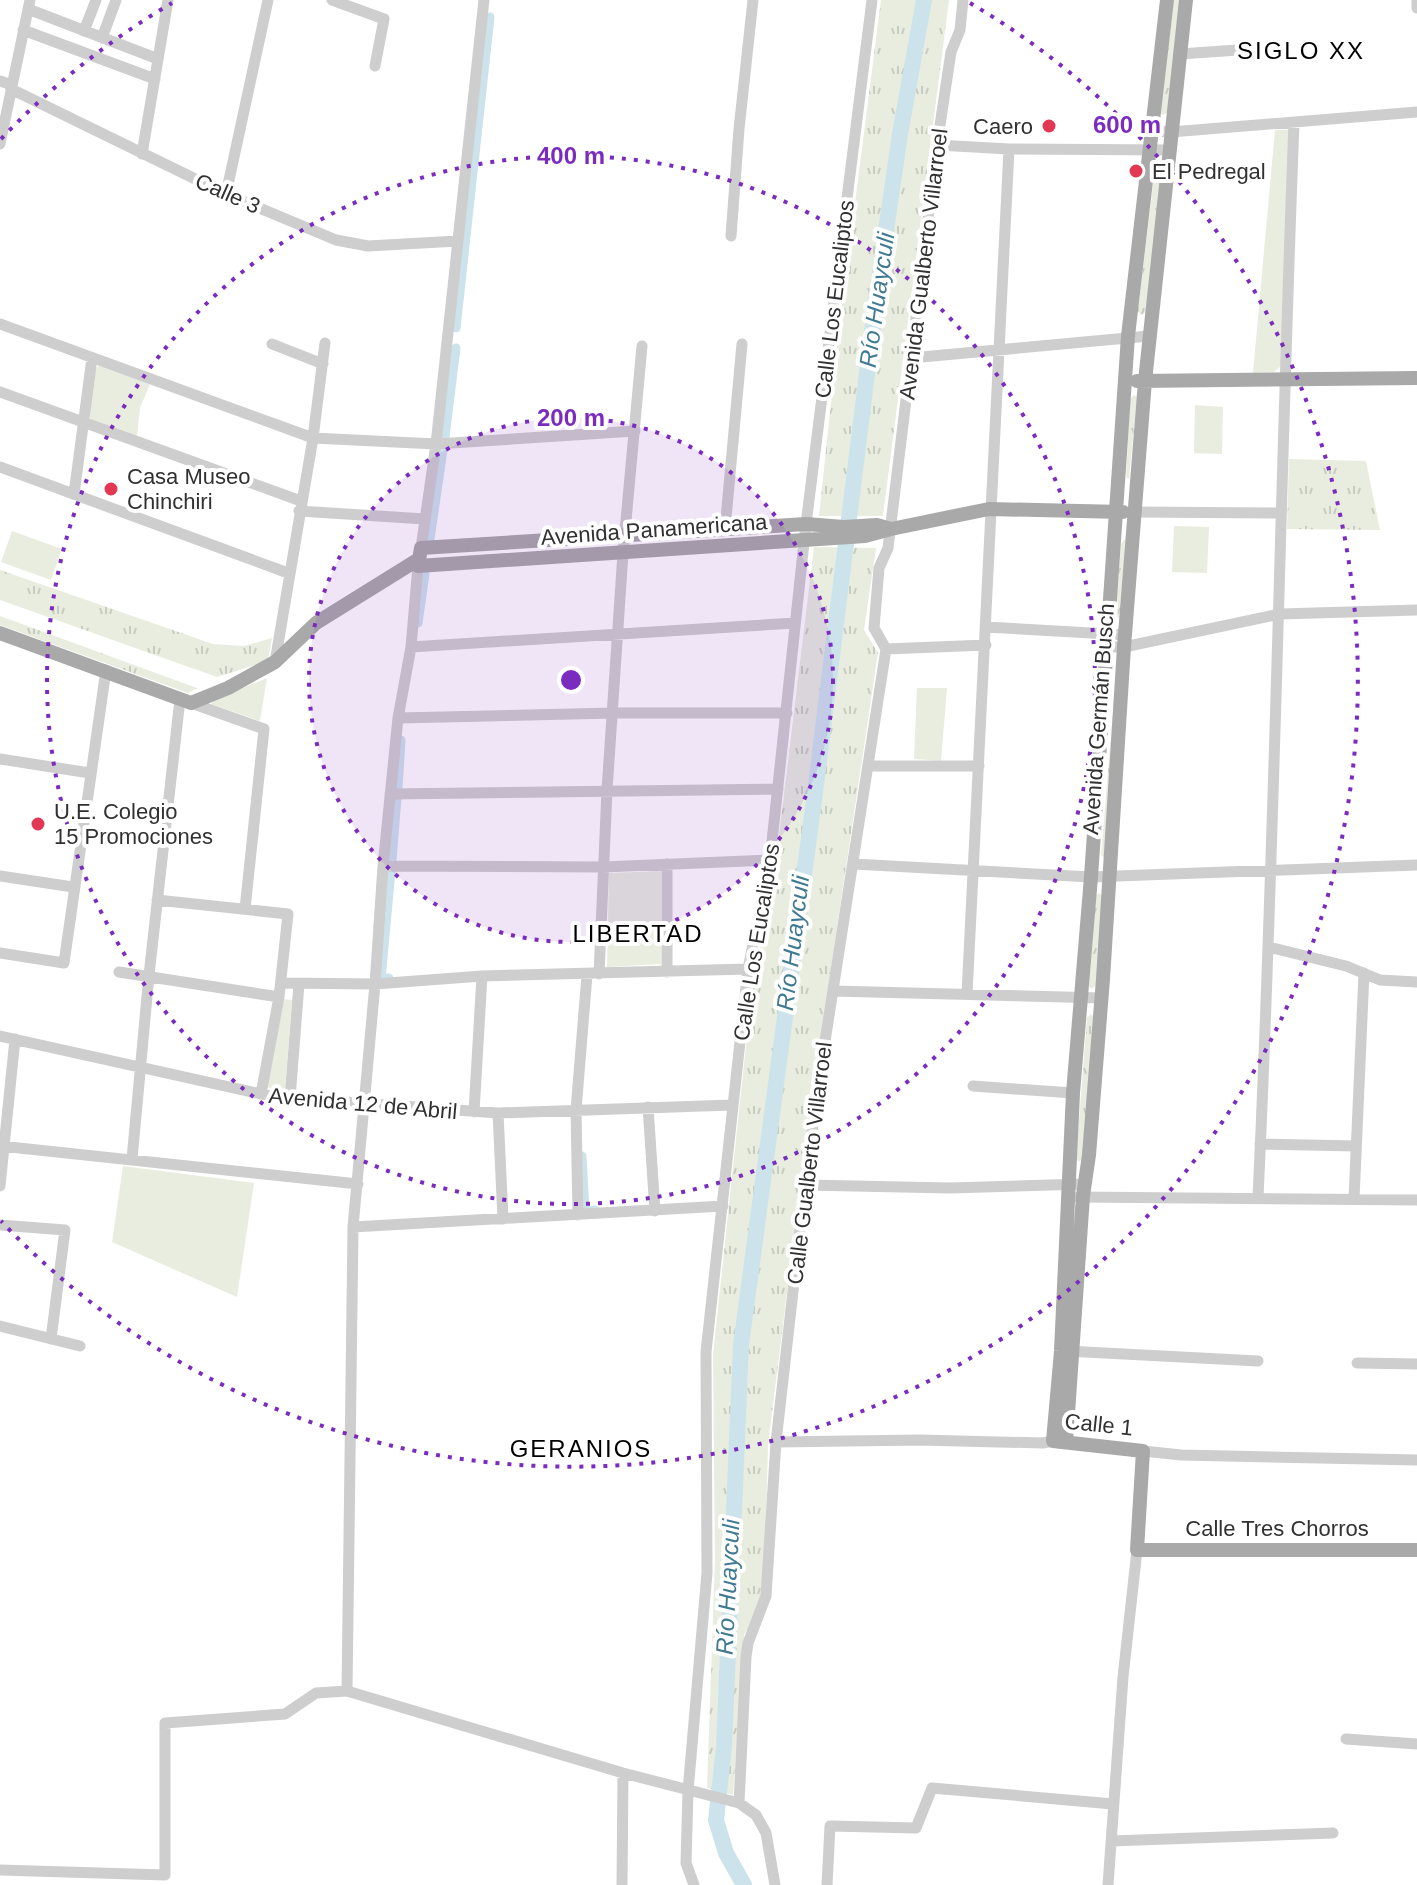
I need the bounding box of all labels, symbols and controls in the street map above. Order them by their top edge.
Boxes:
district label: SIGLO XX [1237,37,1365,64]
text: 600 m [1093,111,1161,138]
place label: Caero [973,114,1033,139]
marker: Caero [1040,117,1058,135]
street label: Avenida Gualberto Villarroel [894,127,953,401]
text: 400 m [537,142,605,169]
place label: El Pedregal [1152,159,1266,184]
marker: El Pedregal [1127,162,1145,180]
street label: Calle 3 [191,168,264,219]
street label: Calle Los Eucaliptos [810,199,859,400]
water label: Río Huayculi [854,230,899,369]
text: 200 m [537,404,605,431]
place label: Casa Museo Chinchiri [127,464,251,514]
marker: Casa Museo Chinchiri [102,480,120,498]
street label: Avenida Panamericana [540,509,769,550]
street label: Avenida Germán Busch [1078,602,1119,836]
centre of rings [557,666,585,694]
place label: U.E. Colegio 15 Promociones [54,799,213,849]
marker: U.E. Colegio 15 Promociones [29,815,47,833]
street label: Calle Los Eucaliptos [729,842,784,1042]
water label: Río Huayculi [771,873,814,1012]
district label: LIBERTAD [572,920,704,947]
street label: Calle Gualberto Villarroel [782,1040,837,1286]
street label: Avenida 12 de Abril [268,1083,458,1124]
street label: Calle 1 [1064,1408,1134,1441]
district label: GERANIOS [510,1435,652,1462]
street label: Calle Tres Chorros [1185,1516,1369,1541]
water label: Río Huayculi [710,1518,745,1656]

